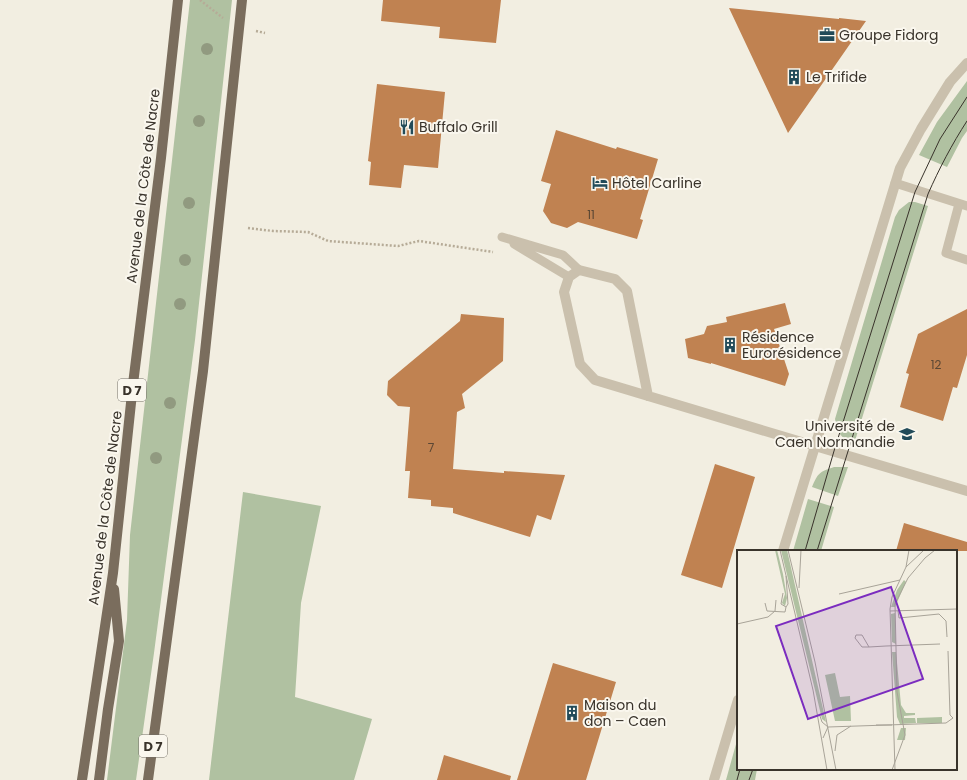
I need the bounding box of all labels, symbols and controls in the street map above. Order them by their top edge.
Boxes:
place label: Groupe Fidorg [839,25,939,45]
office icon: Groupe Fidorg [818,26,836,44]
place label: Le Trifide [806,67,867,87]
building icon: Le Trifide [785,68,803,86]
street label: Avenue de la Côte de Nacre [121,87,165,284]
place label: Buffalo Grill [419,117,498,137]
restaurant icon: Buffalo Grill [398,118,416,136]
place label: Hôtel Carline [612,173,702,193]
hotel icon: Hôtel Carline [591,174,609,192]
house number: 11 [587,206,595,223]
place label: Résidence Eurorésidence [742,327,842,363]
building icon: Résidence Eurorésidence [721,336,739,354]
house number: 12 [931,356,941,373]
road number: D 7 [118,379,146,401]
street label: Avenue de la Côte de Nacre [83,409,127,606]
place label: Université de Caen Normandie [775,416,895,452]
school or university icon: Université de Caen Normandie [898,425,916,443]
house number: 7 [428,439,435,456]
inset map [737,550,957,770]
place label: Maison du don – Caen [584,695,666,731]
building icon: Maison du don – Caen [563,704,581,722]
road number: D 7 [139,735,167,757]

